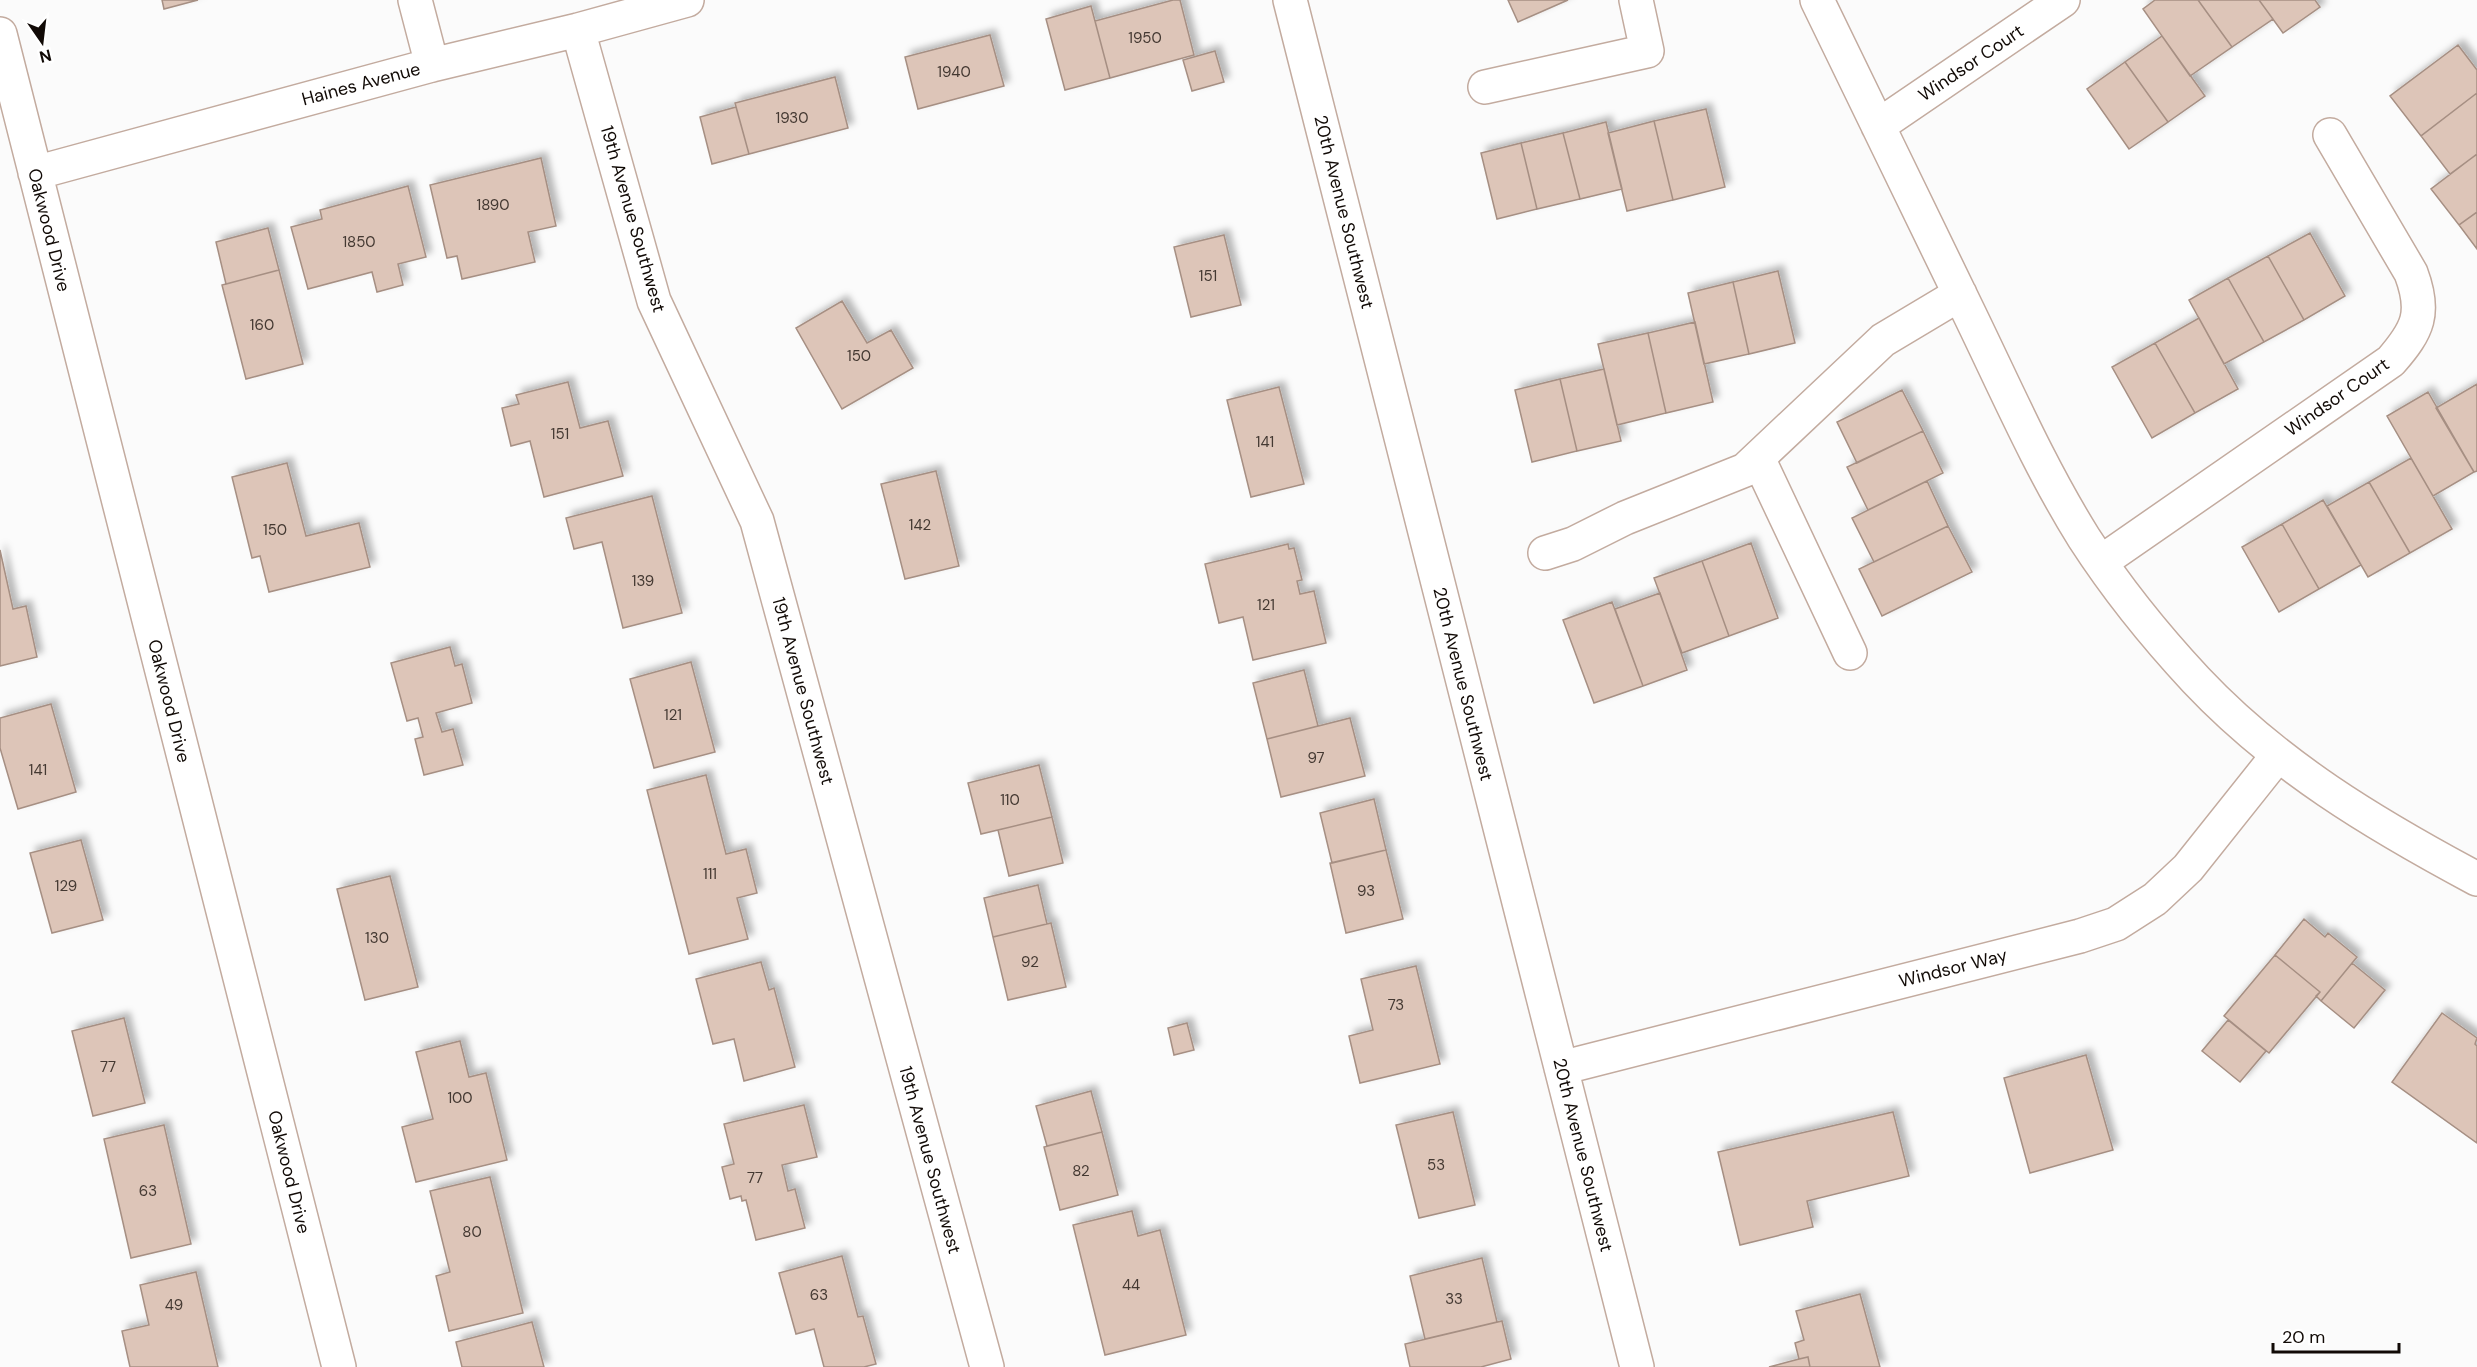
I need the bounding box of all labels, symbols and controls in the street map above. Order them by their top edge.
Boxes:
north arrow [12,12,72,72]
street label: Windsor Court [1914,19,2028,107]
house number: 1950 [1128,28,1162,48]
text: N [37,44,54,68]
street label: Haines Avenue [299,57,423,111]
house number: 1940 [937,62,971,82]
house number: 1930 [776,108,808,128]
street label: 20th Avenue Southwest [1308,113,1380,311]
street label: 19th Avenue Southwest [595,123,671,315]
street label: Oakwood Drive [22,166,76,294]
house number: 1890 [476,195,510,215]
house number: 1850 [342,232,376,252]
house number: 151 [1199,266,1217,286]
house number: 160 [250,315,274,335]
house number: 150 [847,346,871,366]
street label: Windsor Court [2280,352,2394,442]
house number: 151 [551,424,569,444]
house number: 141 [1256,432,1274,452]
house number: 142 [909,515,931,535]
house number: 150 [263,520,287,540]
house number: 139 [632,571,654,591]
street label: 20th Avenue Southwest [1427,585,1499,783]
street label: 19th Avenue Southwest [766,595,840,787]
house number: 121 [1257,595,1275,615]
street label: Oakwood Drive [142,637,196,765]
house number: 121 [664,705,682,725]
house number: 97 [1307,748,1325,768]
house number: 141 [29,760,47,780]
house number: 110 [1000,790,1020,810]
house number: 111 [703,864,717,884]
house number: 129 [55,876,77,896]
house number: 93 [1357,881,1375,901]
house number: 130 [365,928,389,948]
street label: Windsor Way [1896,943,2010,993]
house number: 92 [1021,952,1039,972]
house number: 73 [1388,995,1404,1015]
street label: 20th Avenue Southwest [1547,1056,1619,1254]
house number: 77 [100,1057,116,1077]
street label: 19th Avenue Southwest [893,1064,967,1256]
house number: 100 [447,1088,473,1108]
street label: Oakwood Drive [262,1108,316,1236]
house number: 53 [1427,1155,1445,1175]
house number: 82 [1072,1161,1090,1181]
house number: 77 [747,1168,763,1188]
house number: 63 [139,1181,157,1201]
house number: 80 [462,1222,482,1242]
house number: 44 [1122,1275,1140,1295]
house number: 63 [810,1285,828,1305]
house number: 33 [1445,1289,1463,1309]
house number: 49 [165,1295,183,1315]
scale bar [2273,1316,2399,1354]
text: 20 m [2282,1325,2325,1349]

